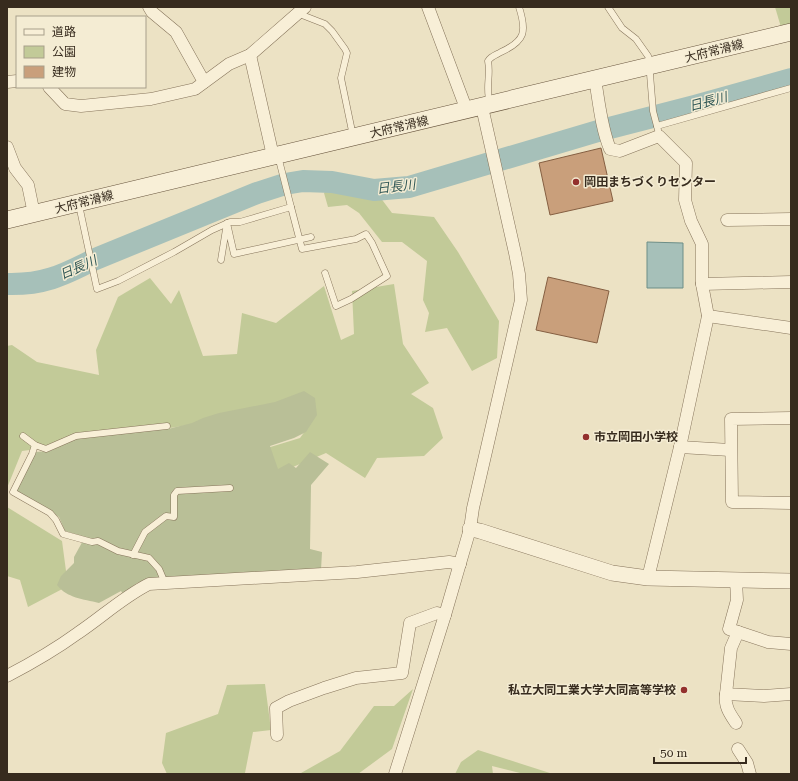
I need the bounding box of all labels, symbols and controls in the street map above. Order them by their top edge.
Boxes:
legend [16,16,146,88]
text: 道路 [52,25,76,39]
street label: 大府常滑線 [683,37,745,65]
text: 公園 [52,45,76,59]
text: 建物 [52,65,76,79]
water label: 日長川 [687,89,731,114]
street label: 大府常滑線 [368,113,430,141]
place label: 岡田まちづくりセンター [584,175,716,189]
water label: 日長川 [376,176,418,196]
marker: 岡田まちづくりセンター [571,177,581,187]
street label: 大府常滑線 [53,188,115,216]
water label: 日長川 [57,252,101,282]
place label: 市立岡田小学校 [594,430,678,444]
marker: 市立岡田小学校 [581,432,591,442]
place label: 私立大同工業大学大同高等学校 [508,683,676,697]
marker: 私立大同工業大学大同高等学校 [679,685,689,695]
scale bar [654,739,746,765]
text: 50 m [660,746,687,760]

